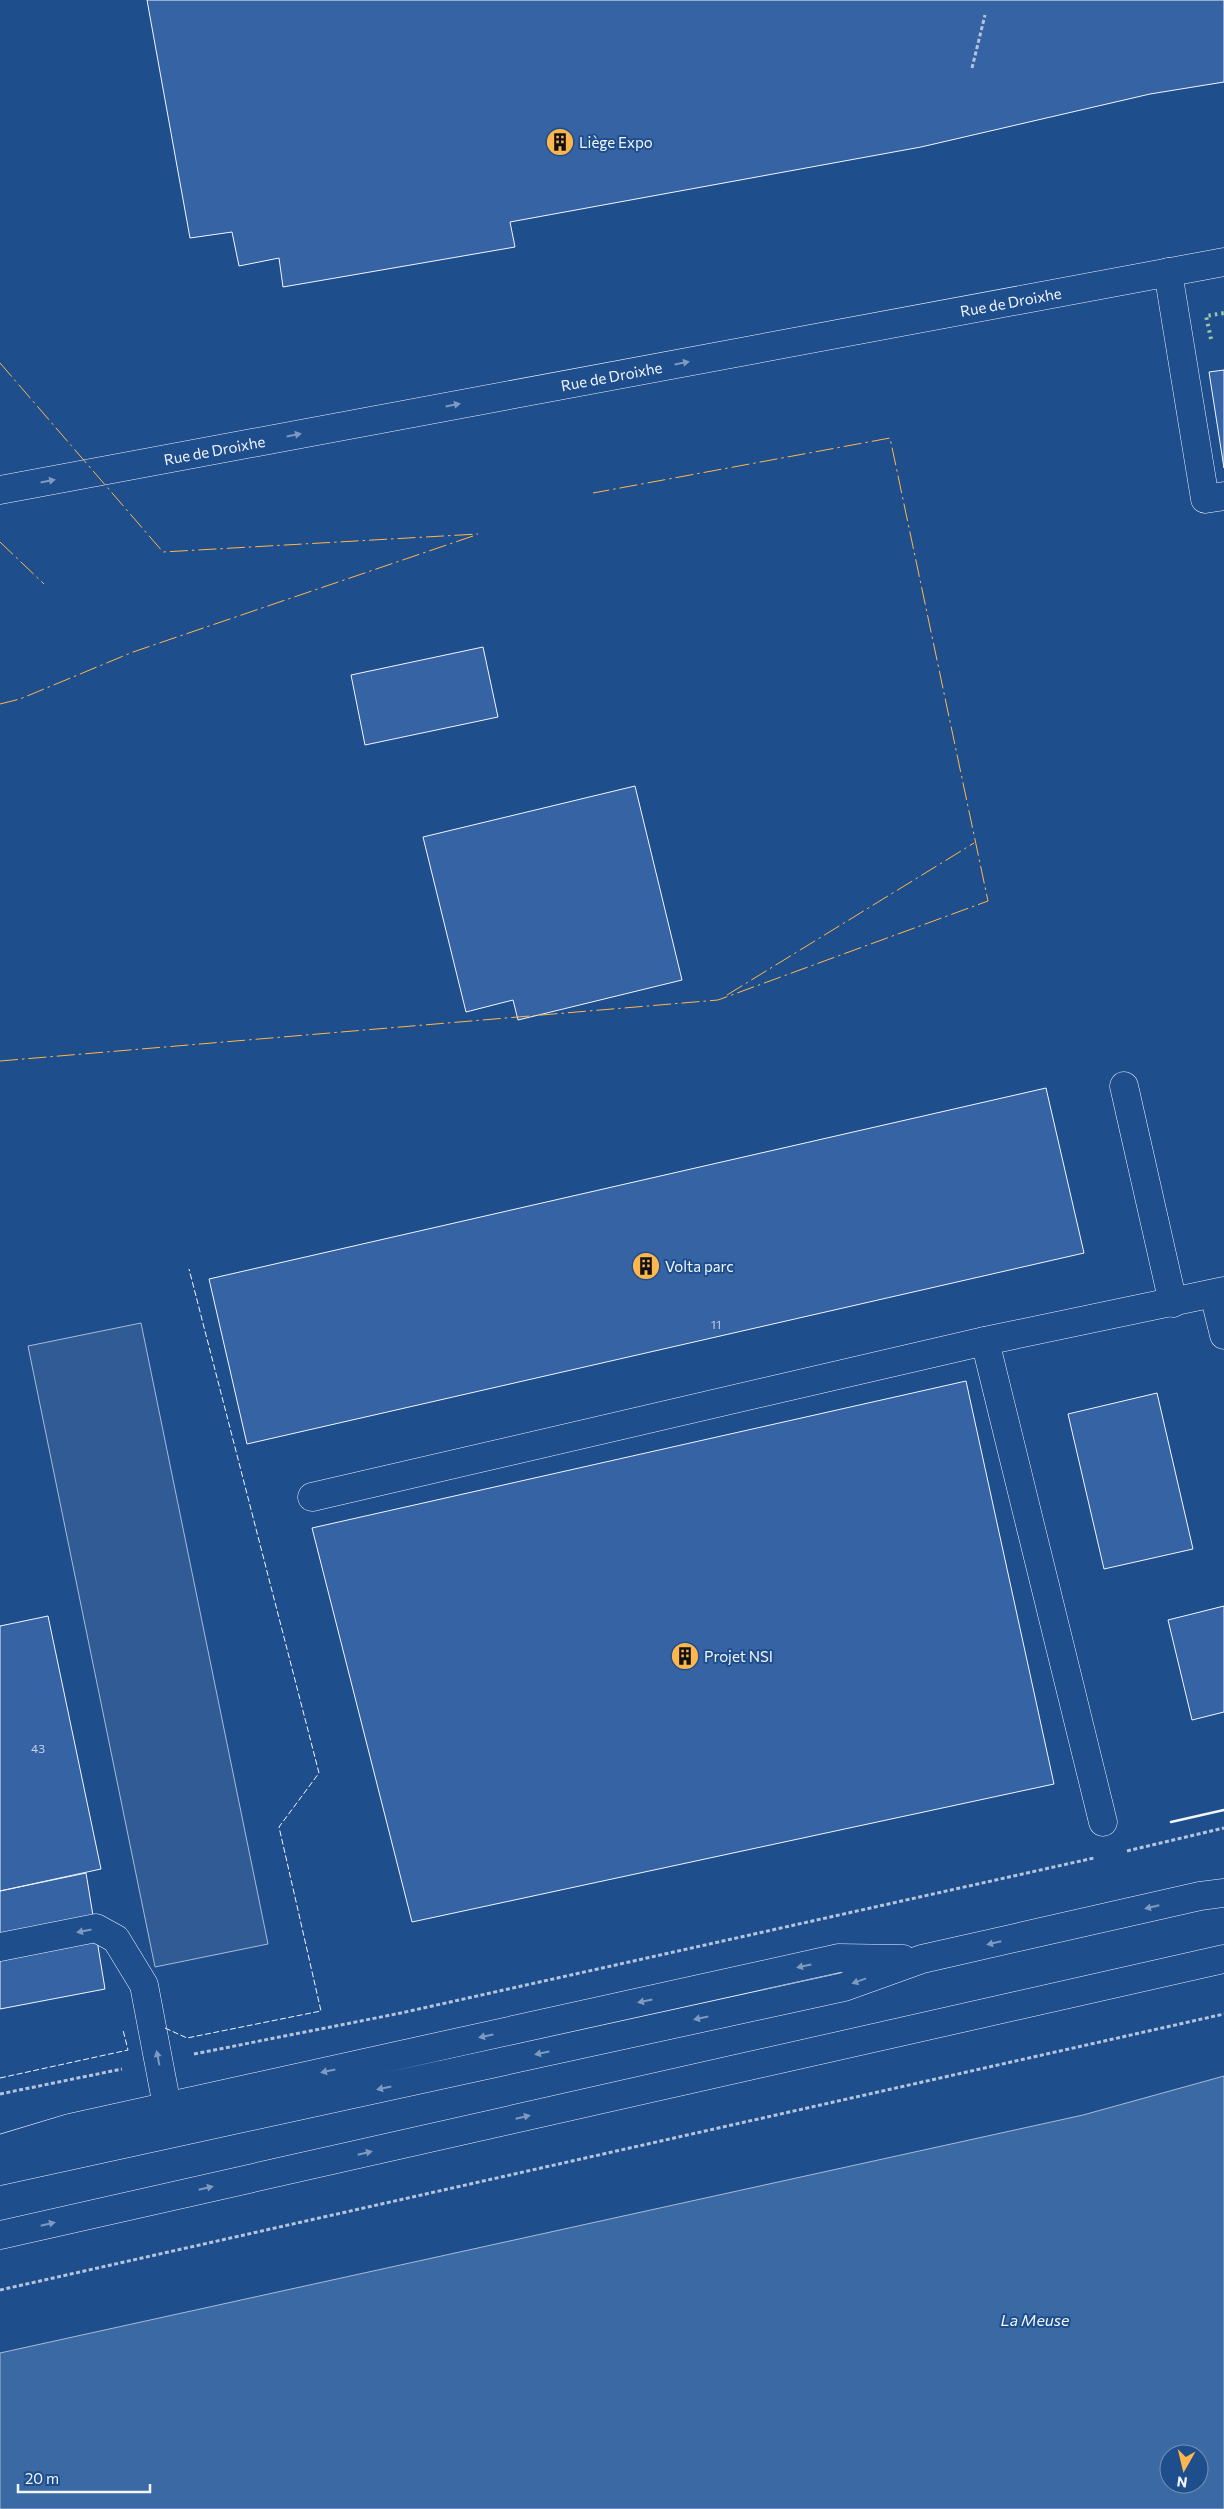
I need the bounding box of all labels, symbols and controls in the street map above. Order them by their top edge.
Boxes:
building icon: Liège Expo [545,127,575,157]
place label: Liège Expo [579,133,653,151]
street label: Rue de Droixhe [958,283,1063,320]
street label: Rue de Droixhe [559,358,664,394]
one-way arrow [674,358,690,366]
one-way arrow [446,401,462,409]
one-way arrow [286,431,302,439]
street label: Rue de Droixhe [162,432,267,468]
one-way arrow [40,477,56,485]
building icon: Volta parc [631,1251,661,1281]
place label: Volta parc [665,1257,734,1275]
house number: 11 [711,1317,721,1331]
building icon: Projet NSI [670,1641,700,1671]
place label: Projet NSI [704,1647,773,1665]
house number: 43 [31,1741,45,1755]
one-way arrow [1145,1903,1160,1911]
one-way arrow [76,1927,92,1935]
one-way arrow [986,1939,1001,1947]
one-way arrow [796,1962,811,1970]
one-way arrow [851,1977,866,1985]
one-way arrow [637,1997,652,2005]
one-way arrow [694,2014,709,2022]
one-way arrow [479,2032,494,2040]
one-way arrow [535,2049,550,2057]
one-way arrow [154,2050,162,2066]
one-way arrow [320,2067,335,2075]
one-way arrow [376,2084,391,2092]
one-way arrow [516,2113,531,2121]
one-way arrow [357,2148,373,2156]
one-way arrow [199,2184,214,2192]
one-way arrow [40,2220,55,2228]
water label: La Meuse [1001,2310,1070,2329]
north arrow [1159,2444,1209,2494]
scale bar [18,2462,150,2494]
text: 20 m [25,2469,59,2487]
text: N [1176,2473,1189,2492]

